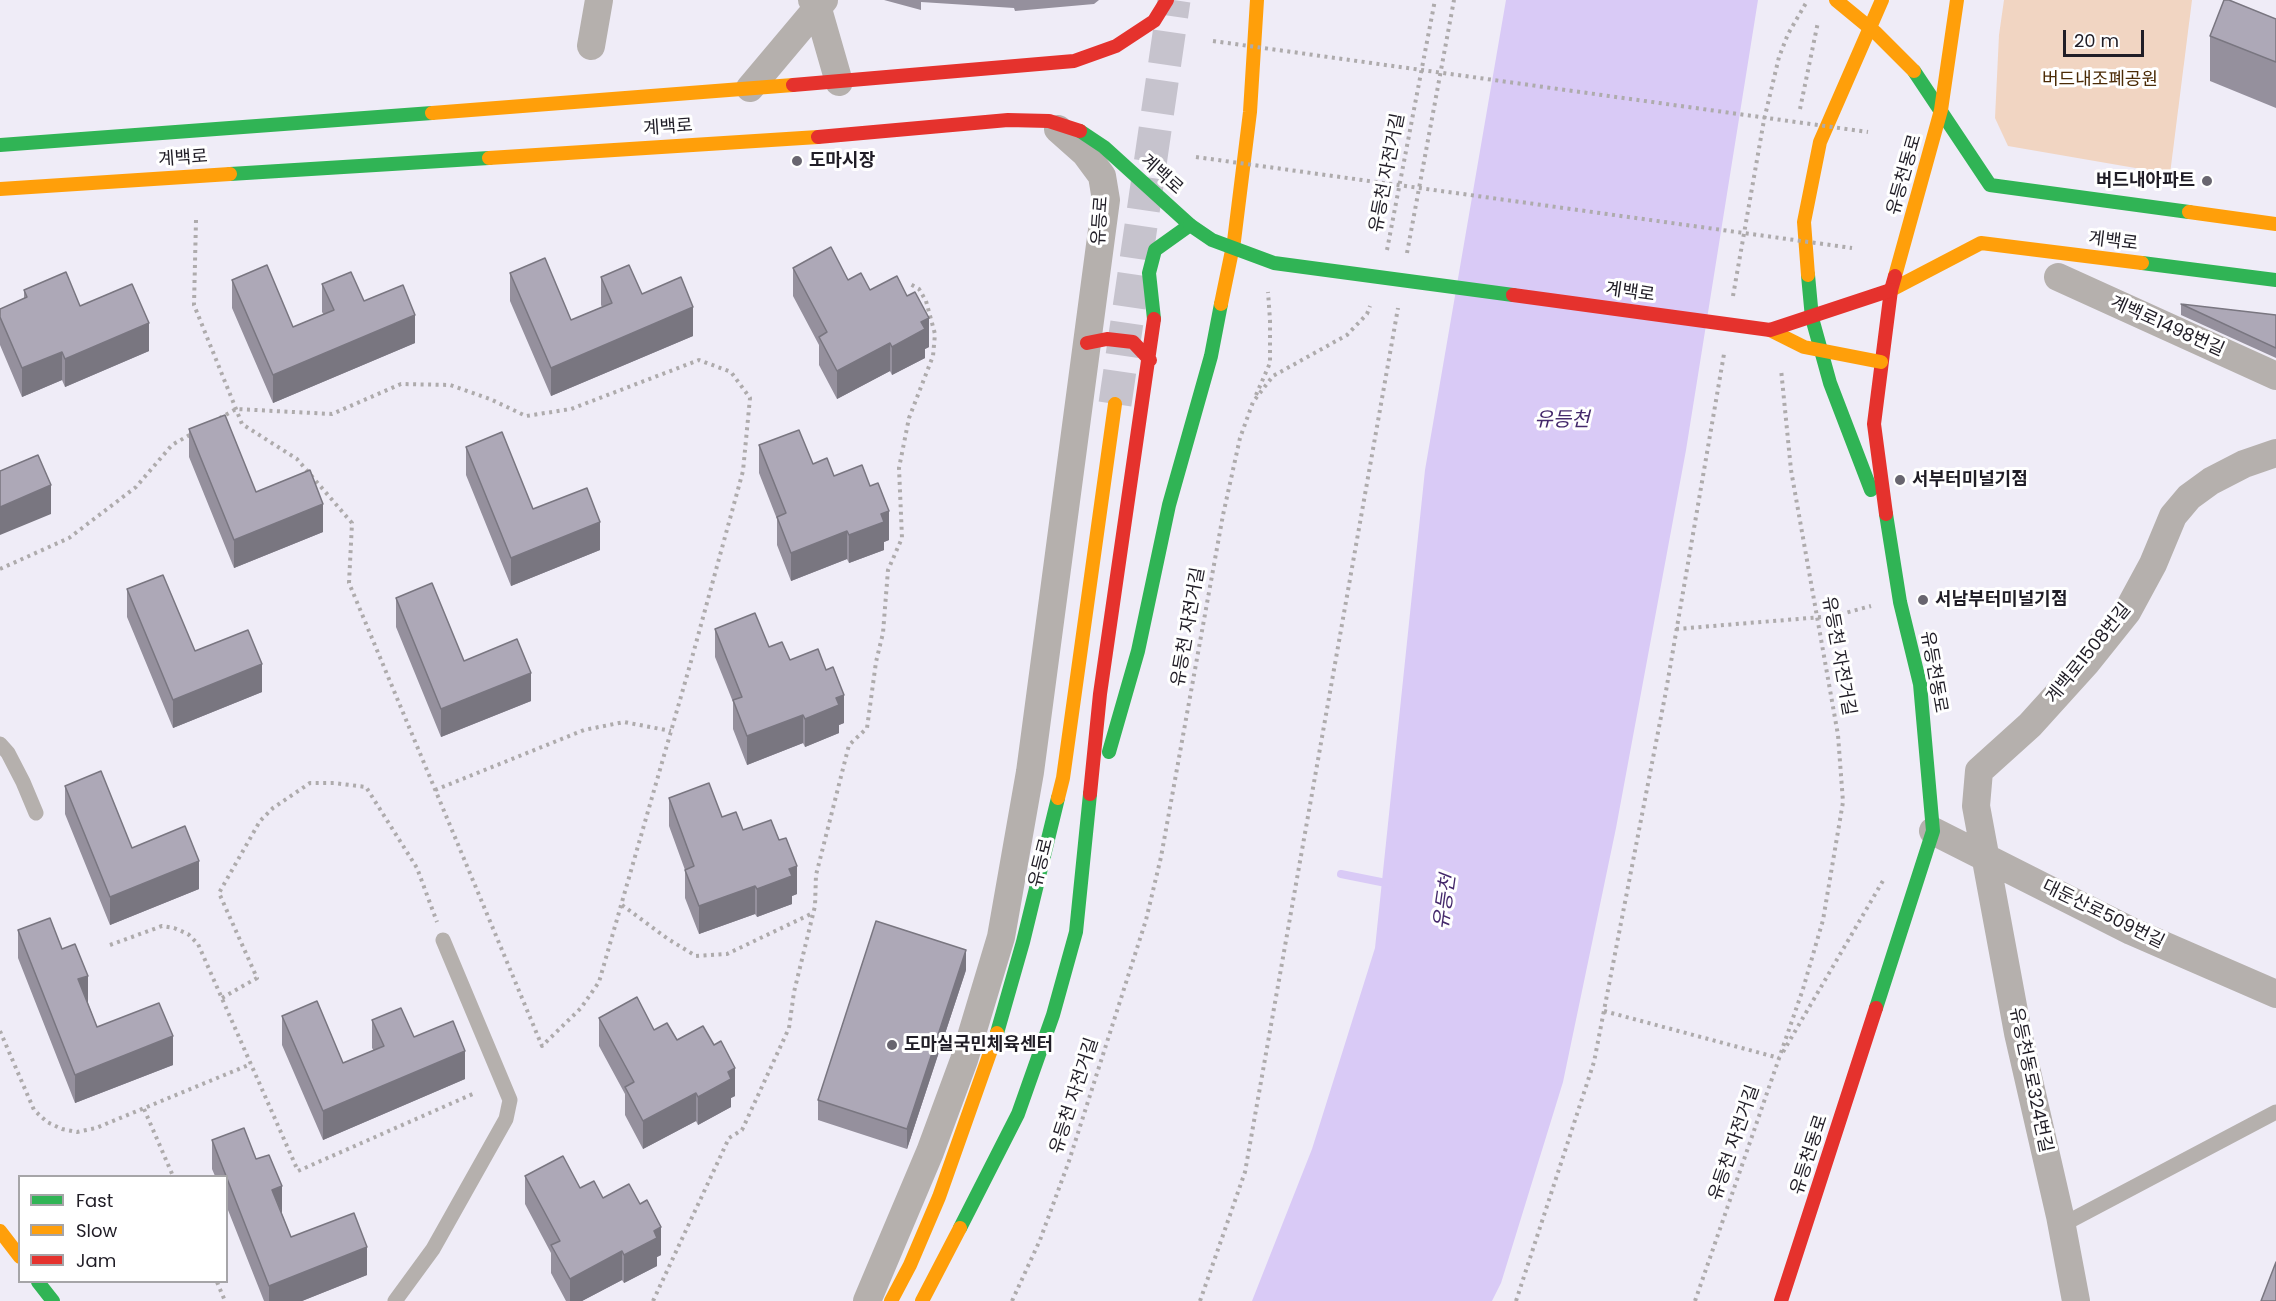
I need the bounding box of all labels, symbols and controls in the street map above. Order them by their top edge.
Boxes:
scale bar [2066,18,2147,56]
text: 20 m [2074,28,2119,53]
park label: 버드내조폐공원 [2042,69,2158,91]
street label: 유등천 자전거길 [1366,112,1410,234]
street label: 계백로 [642,115,694,141]
street label: 유등천동로 [1883,132,1927,218]
street label: 계백로 [157,146,209,172]
place label: 도마시장 [809,150,875,172]
street label: 계백로 [1135,150,1187,200]
marker: 도마시장 [790,154,804,168]
place label: 버드내아파트 [2096,170,2195,192]
marker: 버드내아파트 [2200,174,2214,188]
street label: 유등로 [1088,195,1114,247]
street label: 계백로 [2087,228,2139,256]
street label: 계백로 [1604,279,1656,307]
street label: 계백로1498번길 [2107,292,2227,362]
water label: 유등천 [1534,409,1590,433]
place label: 서부터미널기점 [1912,469,2028,491]
marker: 서부터미널기점 [1893,473,1907,487]
street label: 유등천 자전거길 [1168,566,1210,688]
place label: 서남부터미널기점 [1935,589,2067,611]
marker: 서남부터미널기점 [1916,593,1930,607]
street label: 유등천 자전거길 [1817,595,1859,717]
street label: 계백로1508번길 [2042,600,2136,708]
street label: 유등천동로 [1915,629,1951,715]
street label: 유등로 [1026,836,1058,890]
water label: 유등천 [1430,873,1462,931]
street label: 대둔산로509번길 [2038,876,2168,954]
street label: 유등천동로324번길 [2004,1005,2056,1155]
place label: 도마실국민체육센터 [904,1034,1053,1056]
street label: 유등천 자전거길 [1046,1035,1104,1157]
marker: 도마실국민체육센터 [885,1038,899,1052]
street label: 유등천 자전거길 [1705,1082,1765,1204]
street label: 유등천동로 [1787,1112,1833,1198]
legend [18,1175,228,1283]
text: Fast [76,1188,113,1213]
text: Slow [76,1218,117,1243]
text: Jam [76,1248,116,1273]

